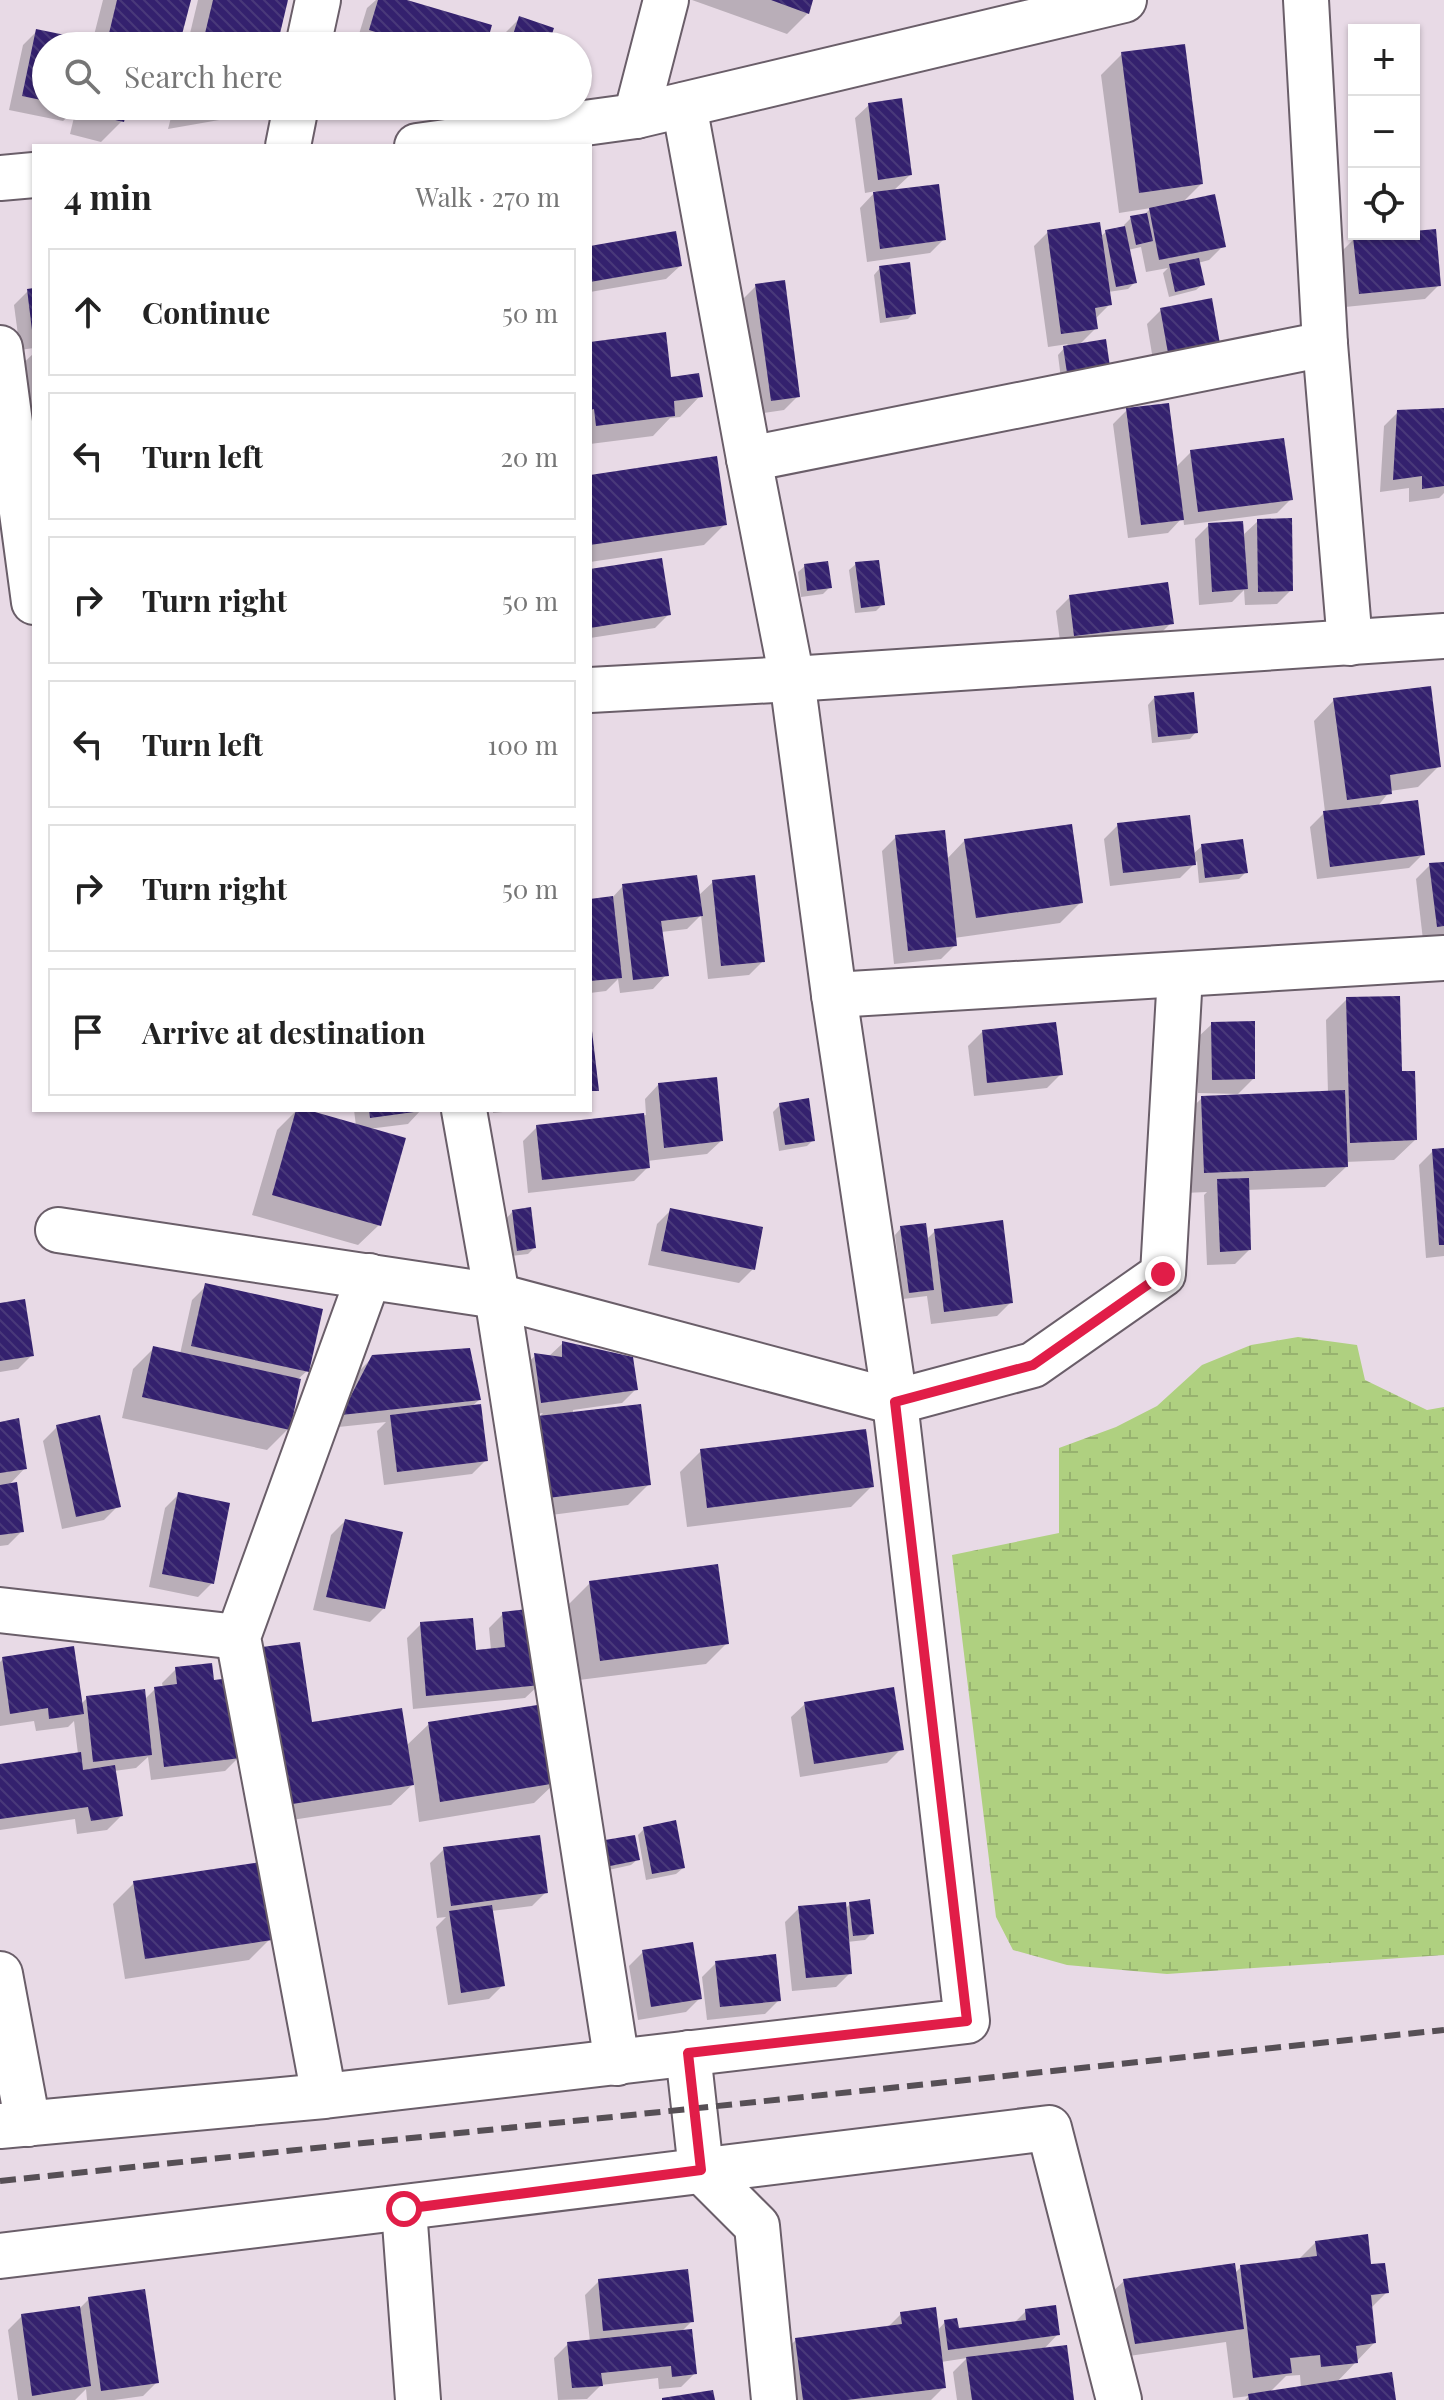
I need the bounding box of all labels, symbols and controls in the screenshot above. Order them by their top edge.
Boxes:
map controls [1348,24,1420,240]
button: + [1348,24,1420,96]
search box [32,32,592,120]
icon: search [60,54,104,98]
text: Search here [124,56,283,96]
button: − [1348,96,1420,168]
button: locate [1348,168,1420,240]
text: 4 min [64,173,152,219]
text: Walk · 270 m [415,179,560,214]
icon: ahead [66,290,110,334]
text: Continue [142,292,270,332]
text: 50 m [502,295,558,330]
icon: left [66,434,110,478]
text: Turn left [142,436,263,476]
text: 20 m [500,439,558,474]
icon: right [66,578,110,622]
text: Turn right [142,580,287,620]
text: 50 m [502,583,558,618]
icon: left [66,722,110,766]
text: Turn left [142,724,263,764]
text: 100 m [488,727,558,762]
icon: right [66,866,110,910]
text: Turn right [142,868,287,908]
text: 50 m [502,871,558,906]
icon: arrive [66,1010,110,1054]
text: Arrive at destination [142,1012,425,1052]
route end [1145,1256,1181,1292]
route start [386,2191,422,2227]

